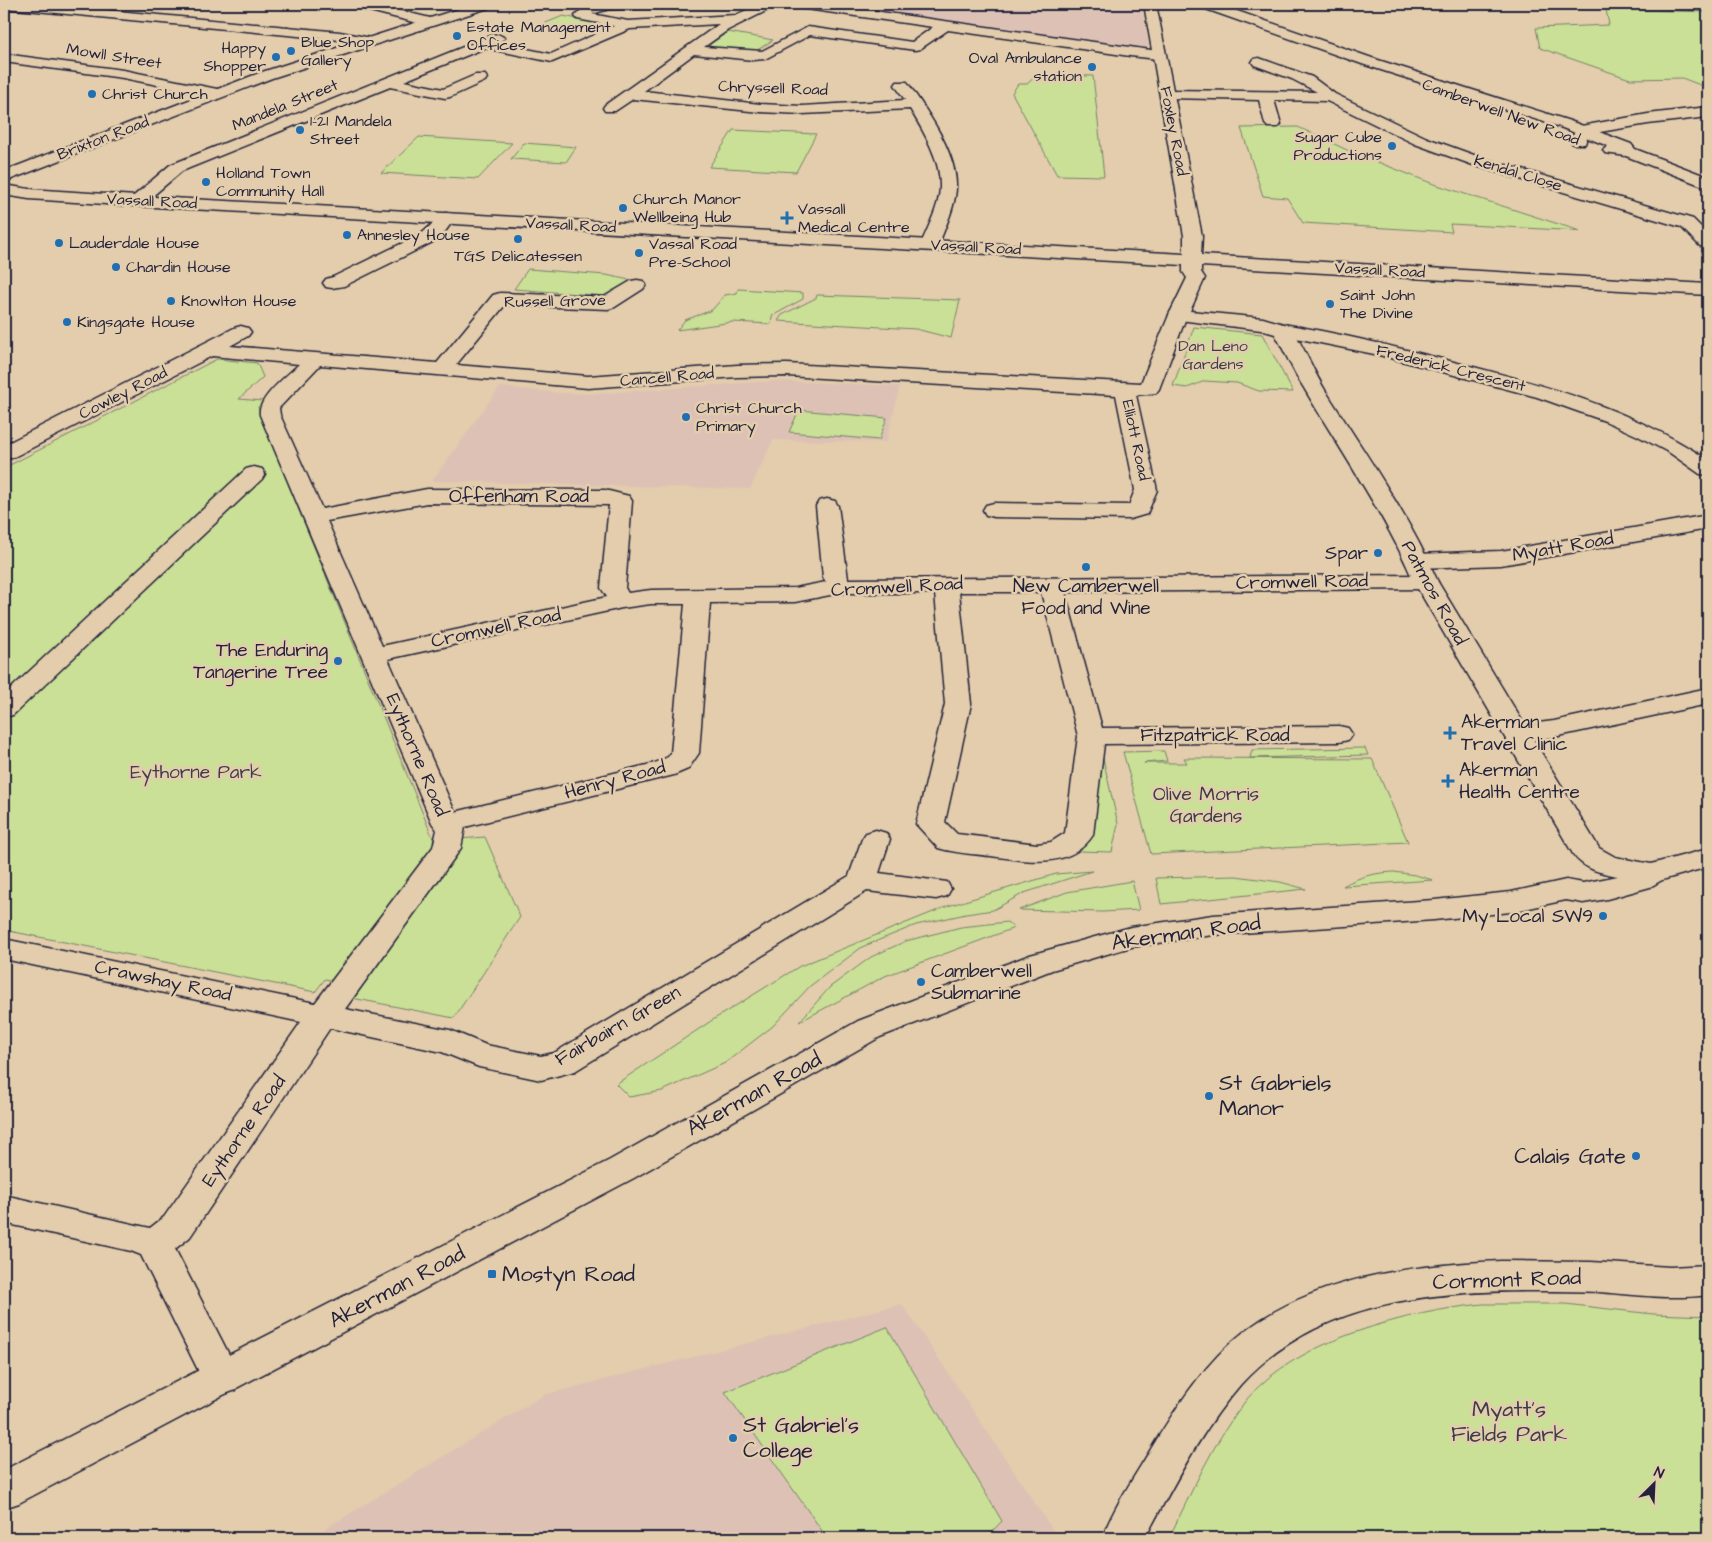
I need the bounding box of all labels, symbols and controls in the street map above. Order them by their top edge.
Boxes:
place label: Estate Management Offices [467,16,611,56]
marker: Estate Management Offices [451,30,463,42]
place label: Blue Shop Gallery [301,31,374,72]
place label: Happy Shopper [204,37,266,77]
street label: Mowll Street [65,38,164,74]
marker: Blue Shop Gallery [285,45,297,57]
place label: Oval Ambulance station [969,47,1082,87]
marker: Happy Shopper [270,51,282,63]
marker: Oval Ambulance station [1086,61,1098,73]
street label: Camberwell New Road [1419,73,1583,151]
street label: Mandela Street [229,74,342,136]
street label: Chryssell Road [718,75,828,102]
place label: Christ Church [102,83,208,105]
street label: Foxley Road [1154,84,1193,178]
marker: Christ Church [86,88,98,100]
street label: Brixton Road [54,110,152,166]
place label: 1-21 Mandela Street [310,110,392,150]
marker: 1-21 Mandela Street [294,124,306,136]
place label: Sugar Cube Productions [1294,126,1382,166]
marker: Sugar Cube Productions [1386,140,1398,152]
street label: Kendal Close [1471,149,1565,197]
place label: Holland Town Community Hall [216,162,324,203]
marker: Holland Town Community Hall [200,176,212,188]
street label: Vassall Road [106,188,198,214]
place label: Church Manor Wellbeing Hub [633,188,741,229]
place label: Vassall Medical Centre [798,198,910,238]
marker: Church Manor Wellbeing Hub [617,202,629,214]
marker: Vassall Medical Centre [780,211,794,225]
street label: Vassall Road [525,212,617,238]
place label: Annesley House [357,224,470,247]
marker: Annesley House [341,229,353,241]
place label: Lauderdale House [69,232,200,254]
marker: TGS Delicatessen [512,233,524,245]
place label: Vassal Road Pre-School [649,233,737,273]
street label: Vassall Road [930,234,1022,260]
marker: Lauderdale House [53,237,65,249]
place label: TGS Delicatessen [454,245,582,267]
marker: Vassal Road Pre-School [633,247,645,259]
place label: Chardin House [126,256,231,278]
street label: Vassall Road [1334,257,1426,283]
marker: Chardin House [110,261,122,273]
place label: Saint John The Divine [1340,284,1415,324]
street label: Russell Grove [504,289,606,313]
place label: Knowlton House [181,290,297,312]
marker: Knowlton House [165,295,177,307]
marker: Saint John The Divine [1324,298,1336,310]
place label: Kingsgate House [77,311,195,334]
marker: Kingsgate House [61,316,73,328]
park label: Dan Leno Gardens [1178,335,1248,375]
street label: Frederick Crescent [1374,339,1528,397]
street label: Cowley Road [75,361,171,426]
street label: Cancell Road [619,362,715,392]
place label: Christ Church Primary [696,397,802,438]
street label: Elliott Road [1117,398,1155,482]
marker: Christ Church Primary [680,411,692,423]
street label: Offenham Road [449,483,589,510]
street label: Myatt Road [1510,525,1616,570]
street label: Patmos Road [1394,536,1474,650]
place label: Spar [1325,540,1369,567]
marker: Spar [1372,547,1384,559]
marker: New Camberwell Food and Wine [1080,561,1092,573]
street label: Cromwell Road [1236,567,1369,597]
street label: Cromwell Road [830,570,964,604]
place label: New Camberwell Food and Wine [1013,573,1159,622]
street label: Cromwell Road [428,601,564,655]
place label: The Enduring Tangerine Tree [193,637,328,687]
marker: The Enduring Tangerine Tree [332,655,344,667]
street label: Eythorne Road [378,689,455,821]
place label: Akerman Travel Clinic [1461,709,1567,758]
street label: Fitzpatrick Road [1140,722,1290,749]
marker: Akerman Travel Clinic [1443,726,1457,740]
street label: Henry Road [562,754,669,807]
place label: Akerman Health Centre [1459,757,1580,806]
park label: Eythorne Park [130,759,262,787]
marker: Akerman Health Centre [1441,774,1455,788]
park label: Olive Morris Gardens [1153,781,1259,830]
place label: My Local SW9 [1462,903,1593,931]
street label: Akerman Road [1109,907,1263,959]
marker: My Local SW9 [1597,910,1609,922]
street label: Crawshay Road [92,953,234,1010]
place label: Camberwell Submarine [931,958,1032,1007]
marker: Camberwell Submarine [915,976,927,988]
street label: Fairbairn Green [550,979,686,1073]
street label: Akerman Road [681,1044,827,1144]
place label: St Gabriels Manor [1219,1068,1332,1124]
street label: Eythorne Road [195,1069,294,1193]
marker: St Gabriels Manor [1203,1090,1215,1102]
place label: Calais Gate [1514,1141,1626,1172]
marker: Calais Gate [1630,1150,1642,1162]
street label: Akerman Road [323,1238,471,1336]
place label: Mostyn Road [502,1259,635,1291]
street label: Cormont Road [1432,1262,1582,1298]
marker: Mostyn Road [486,1268,498,1280]
park label: Myatt's Fields Park [1451,1394,1567,1450]
place label: St Gabriel's College [743,1410,859,1467]
marker: St Gabriel's College [727,1432,739,1444]
north arrow [1630,1460,1680,1510]
text: N [1651,1462,1667,1484]

